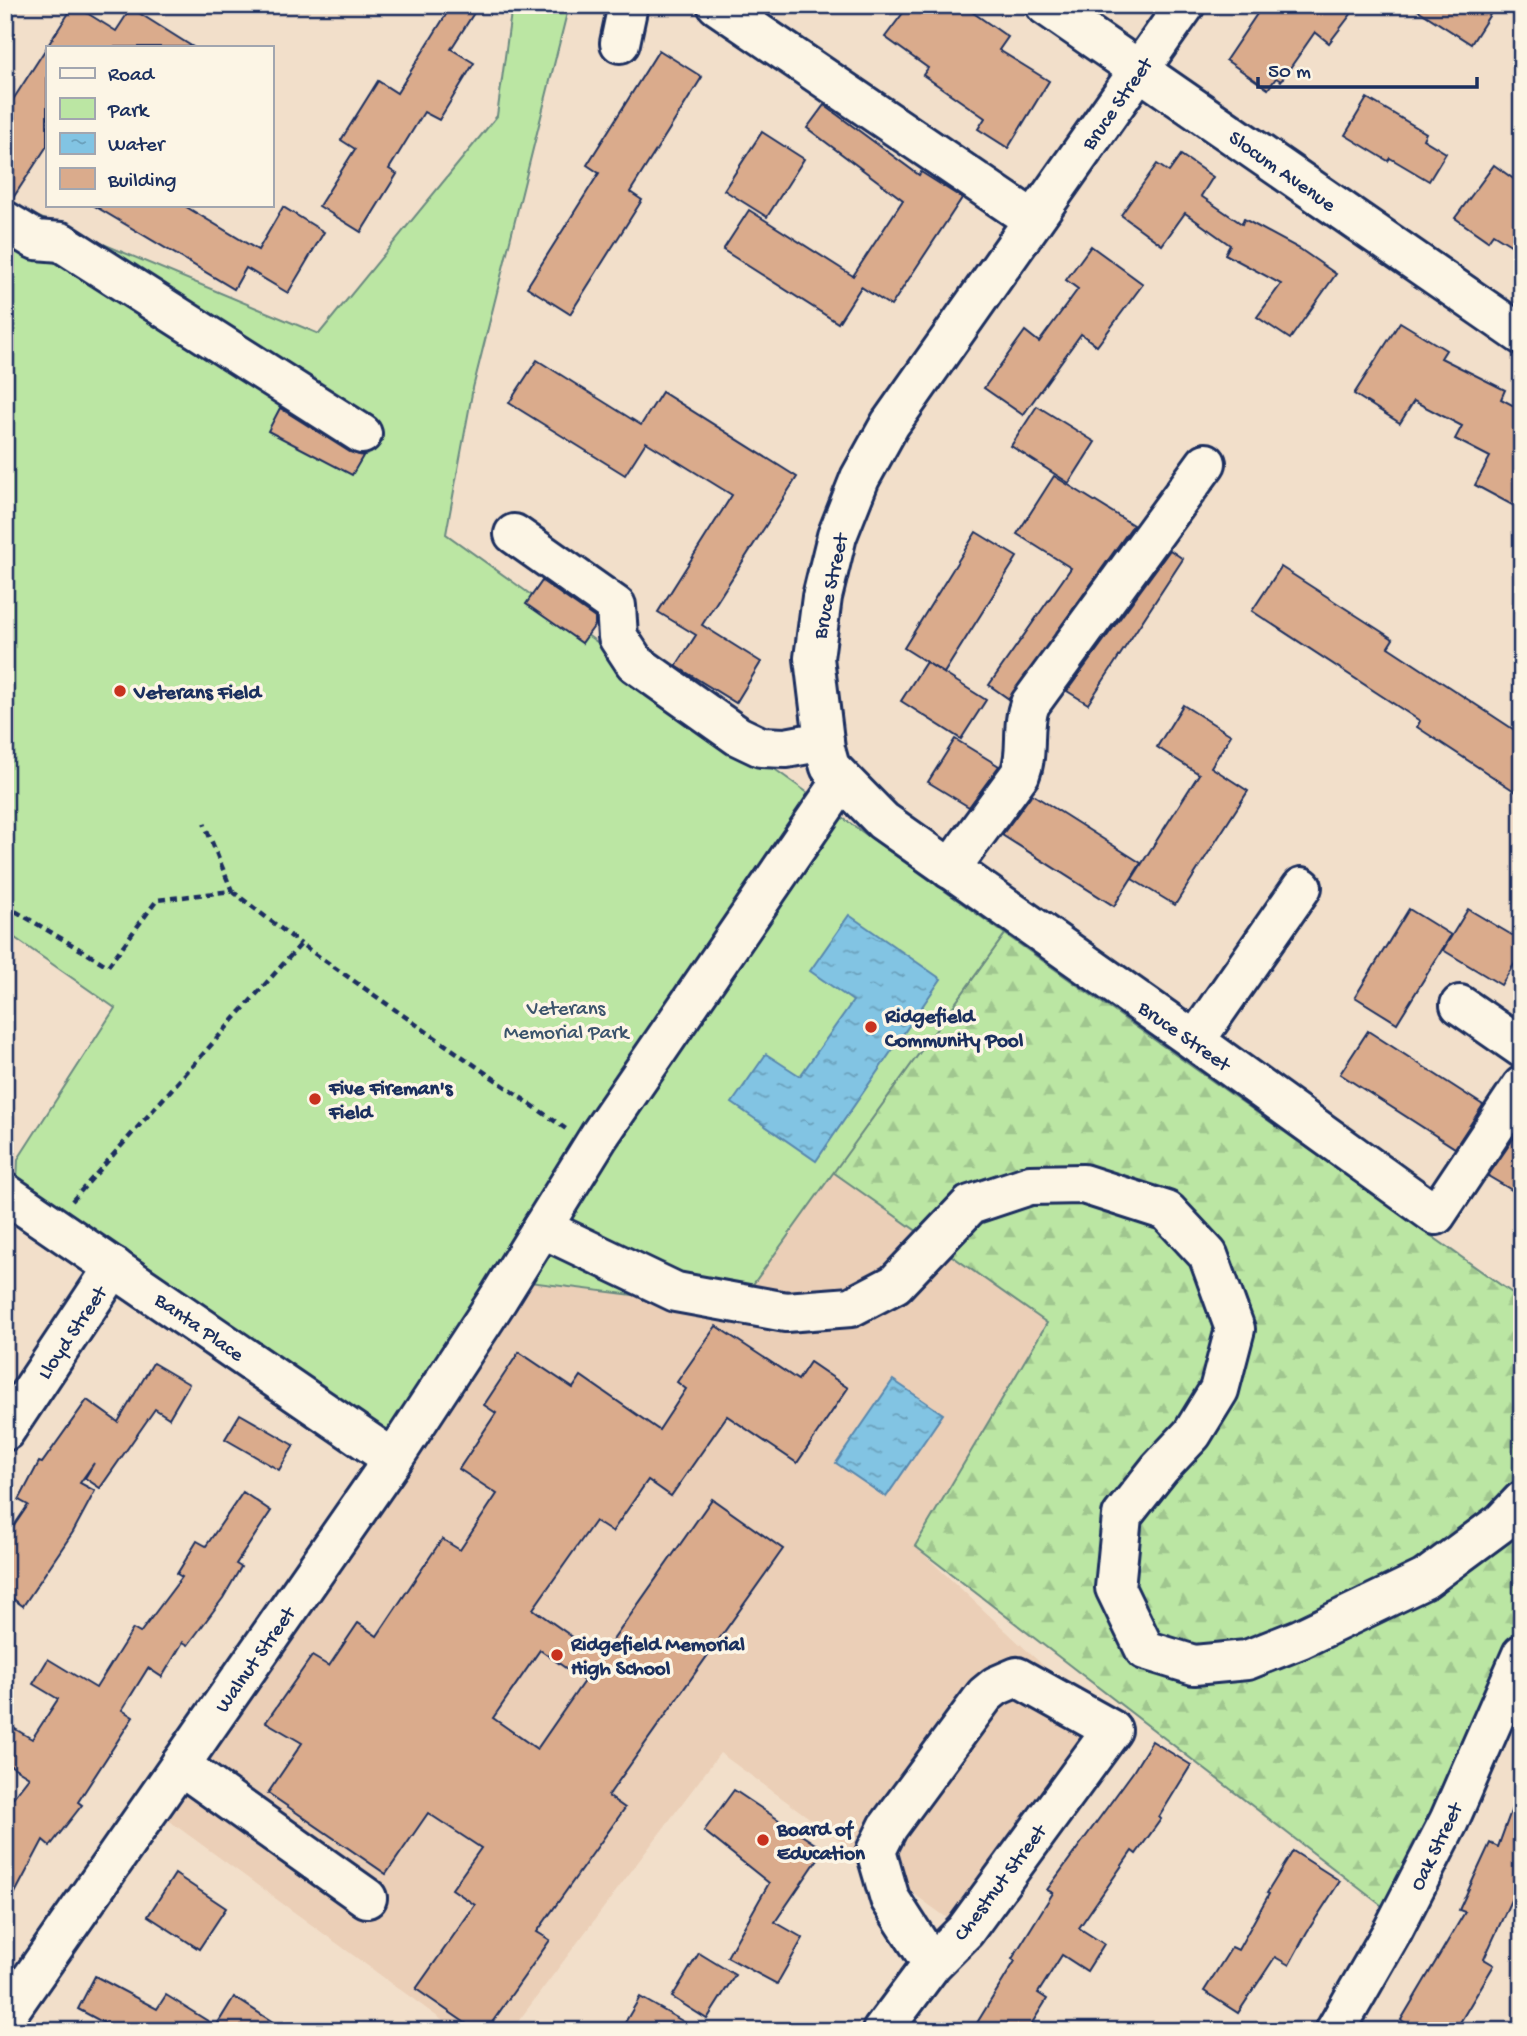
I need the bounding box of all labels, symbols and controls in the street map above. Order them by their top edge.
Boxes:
legend [46,46,273,206]
scale bar [1258,46,1476,90]
street label: Bruce Street [1077,52,1161,157]
text: 50 m [1268,61,1311,86]
text: Road [108,64,156,89]
text: Park [107,100,151,125]
street label: Slocum Avenue [1223,127,1340,220]
text: Water [108,134,166,159]
text: Building [107,170,177,195]
street label: Bruce Street [809,529,856,643]
place label: Veterans Field [133,682,263,707]
marker: Veterans Field [112,683,128,699]
street label: Bruce Street [1131,996,1236,1080]
park label: Veterans Memorial Park [504,998,631,1047]
place label: Ridgefield Community Pool [884,1006,1024,1055]
marker: Ridgefield Community Pool [863,1019,879,1035]
place label: Five Fireman's Field [328,1078,454,1127]
marker: Five Fireman's Field [307,1091,323,1107]
street label: Lloyd Street [34,1281,115,1385]
street label: Banta Place [148,1288,248,1369]
street label: Walnut Street [211,1601,304,1719]
place label: Ridgefield Memorial High School [570,1634,745,1683]
marker: Ridgefield Memorial High School [549,1647,565,1663]
street label: Oak Street [1406,1797,1471,1896]
place label: Board of Education [776,1819,866,1868]
street label: Chestnut Street [950,1819,1055,1947]
marker: Board of Education [755,1832,771,1848]

